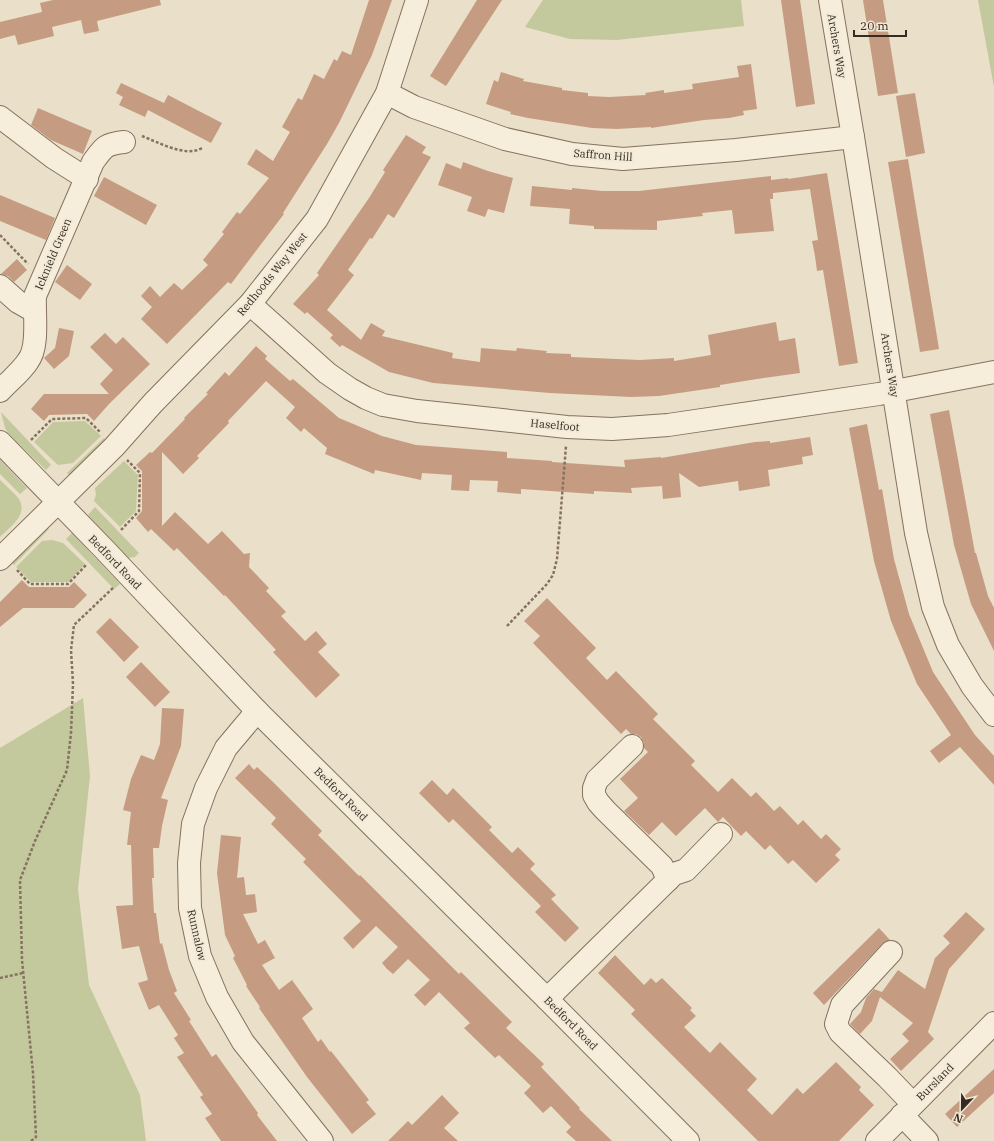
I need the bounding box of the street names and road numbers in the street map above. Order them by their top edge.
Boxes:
street label: Archers Way [824,13,850,80]
street label: Saffron Hill [573,146,633,164]
street label: Icknield Green [32,216,74,292]
street label: Redhoods Way West [234,229,310,319]
street label: Archers Way [878,332,902,399]
street label: Haselfoot [530,416,580,434]
street label: Bedford Road [86,532,145,592]
street label: Bedford Road [311,764,371,824]
street label: Runnalow [184,908,210,962]
street label: Bedford Road [541,993,601,1053]
street label: Bursland [913,1060,957,1104]

